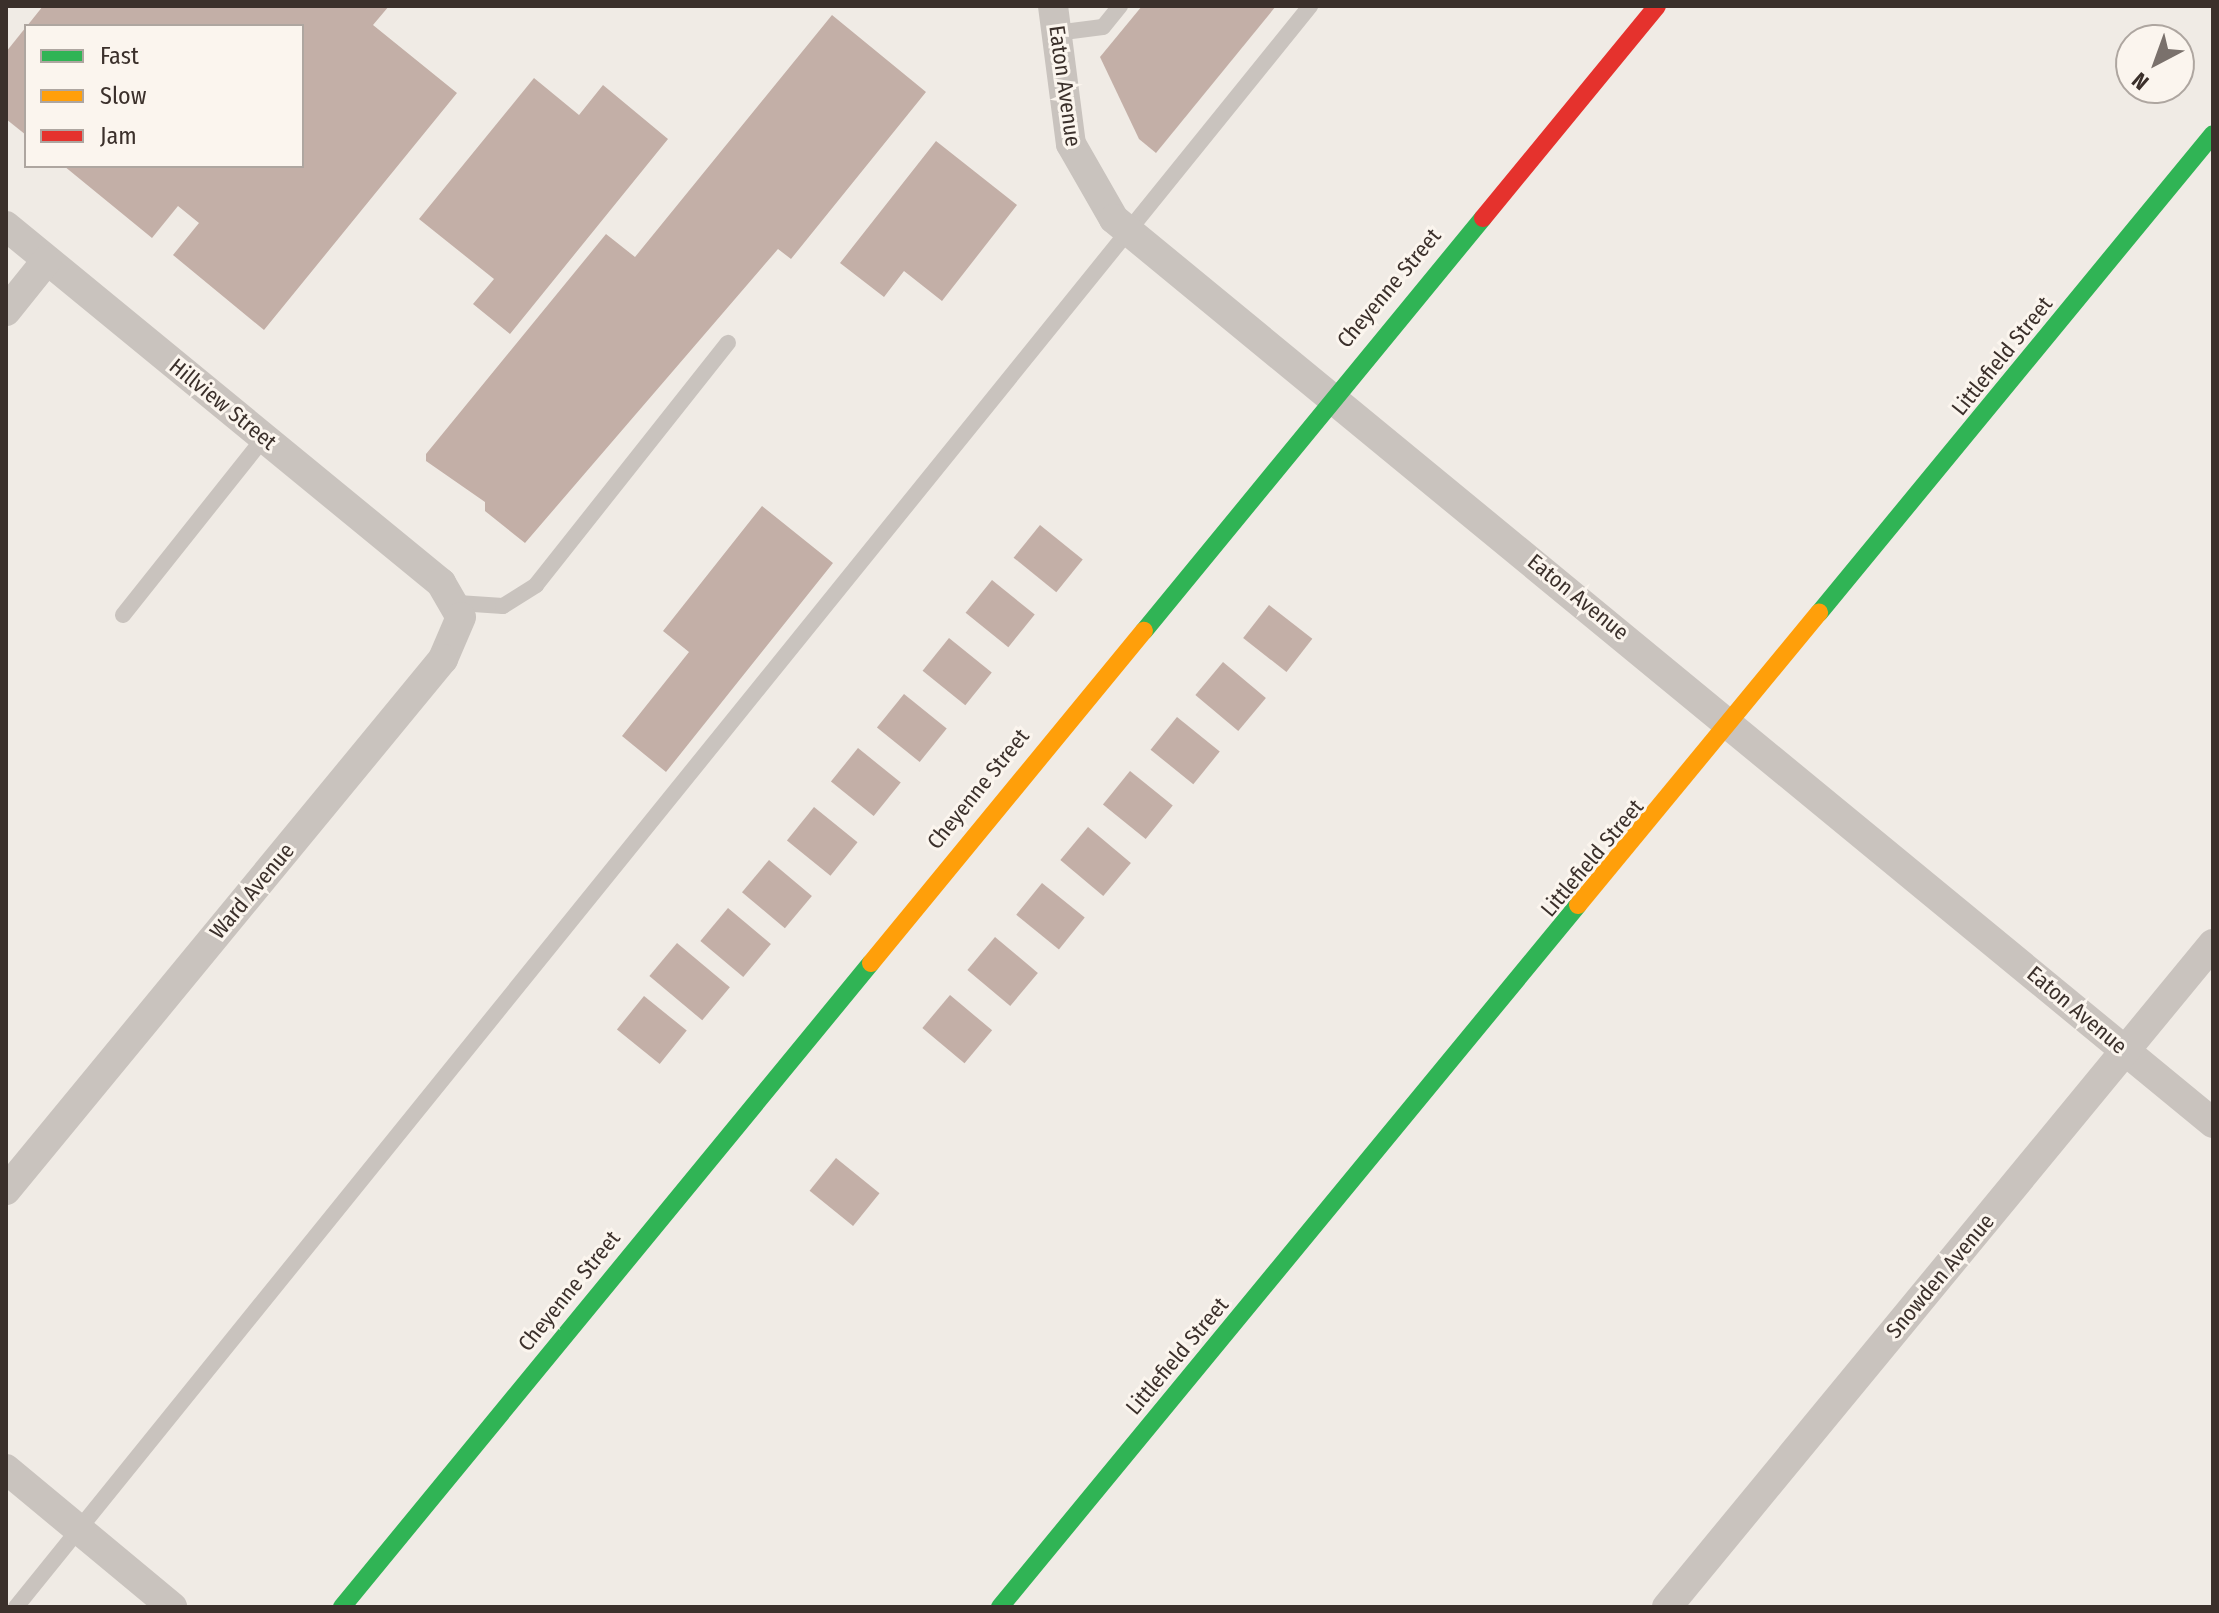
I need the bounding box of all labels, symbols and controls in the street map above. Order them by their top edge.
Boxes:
legend [24,24,304,168]
street label: Eaton Avenue [1043,24,1087,148]
north arrow [2115,24,2195,104]
text: Fast [100,42,139,70]
text: N [2126,66,2154,95]
text: Slow [100,82,146,110]
text: Jam [100,122,137,150]
street label: Cheyenne Street [1332,223,1446,353]
street label: Littlefield Street [1946,291,2058,421]
street label: Hillview Street [164,353,282,455]
street label: Eaton Avenue [1522,548,1634,646]
street label: Cheyenne Street [921,723,1035,855]
street label: Littlefield Street [1535,794,1649,922]
street label: Ward Avenue [204,838,300,944]
street label: Eaton Avenue [2022,961,2132,1059]
street label: Snowden Avenue [1880,1209,2000,1343]
street label: Cheyenne Street [512,1225,626,1357]
street label: Littlefield Street [1120,1292,1234,1420]

